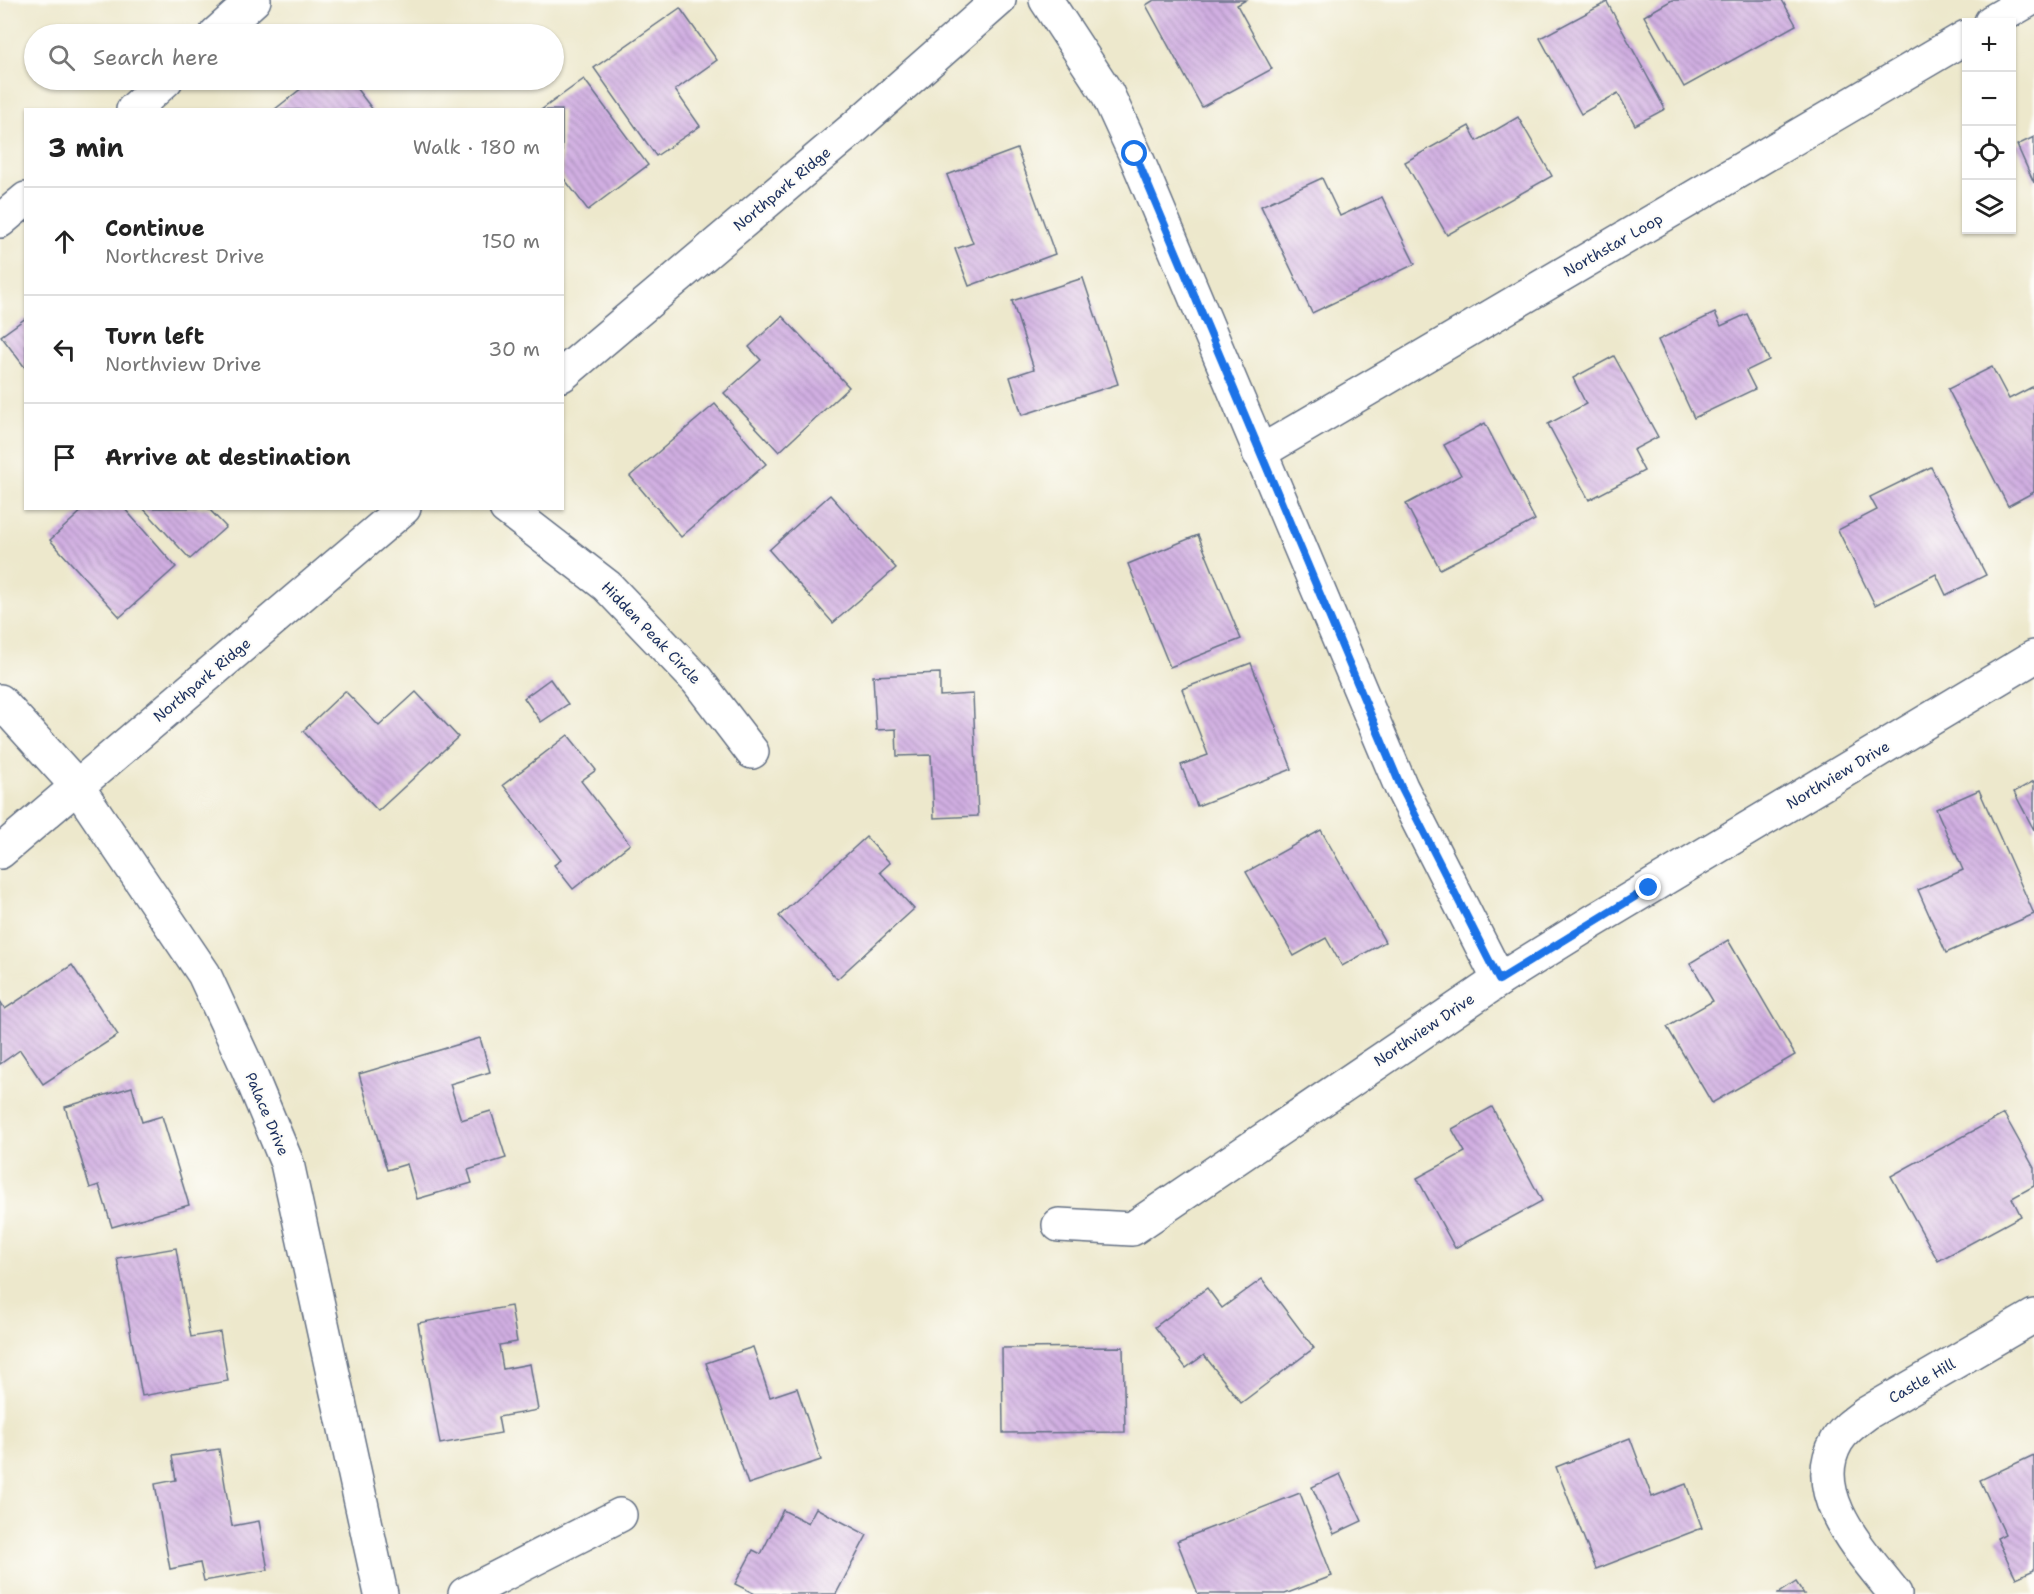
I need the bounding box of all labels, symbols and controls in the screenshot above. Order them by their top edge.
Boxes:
map controls [1962,18,2016,234]
button: + [1962,18,2016,72]
search box [24,24,564,90]
icon: search [45,41,78,74]
text: Search here [93,43,219,72]
button: − [1962,72,2016,126]
button: locate [1962,126,2016,180]
text: 3 min [48,130,124,165]
text: Walk · 180 m [413,134,540,160]
route start [1121,140,1147,166]
street label: Northpark Ridge [729,142,835,236]
button: layers [1962,180,2016,234]
street label: Northstar Loop [1560,208,1666,282]
text: Continue [105,214,205,243]
icon: ahead [48,225,81,258]
text: 150 m [482,228,540,254]
text: Northcrest Drive [105,243,265,269]
text: Turn left [105,322,204,351]
icon: left [48,333,81,366]
text: 30 m [488,336,540,362]
text: Northview Drive [105,351,261,377]
icon: arrive [48,441,81,474]
text: Arrive at destination [105,443,351,472]
street label: Hidden Peak Circle [597,577,705,689]
street label: Northpark Ridge [149,633,255,727]
street label: Northview Drive [1783,736,1893,814]
route end [1635,874,1661,900]
street label: Northview Drive [1370,989,1478,1071]
street label: Palace Drive [240,1069,294,1159]
street label: Castle Hill [1885,1354,1959,1408]

